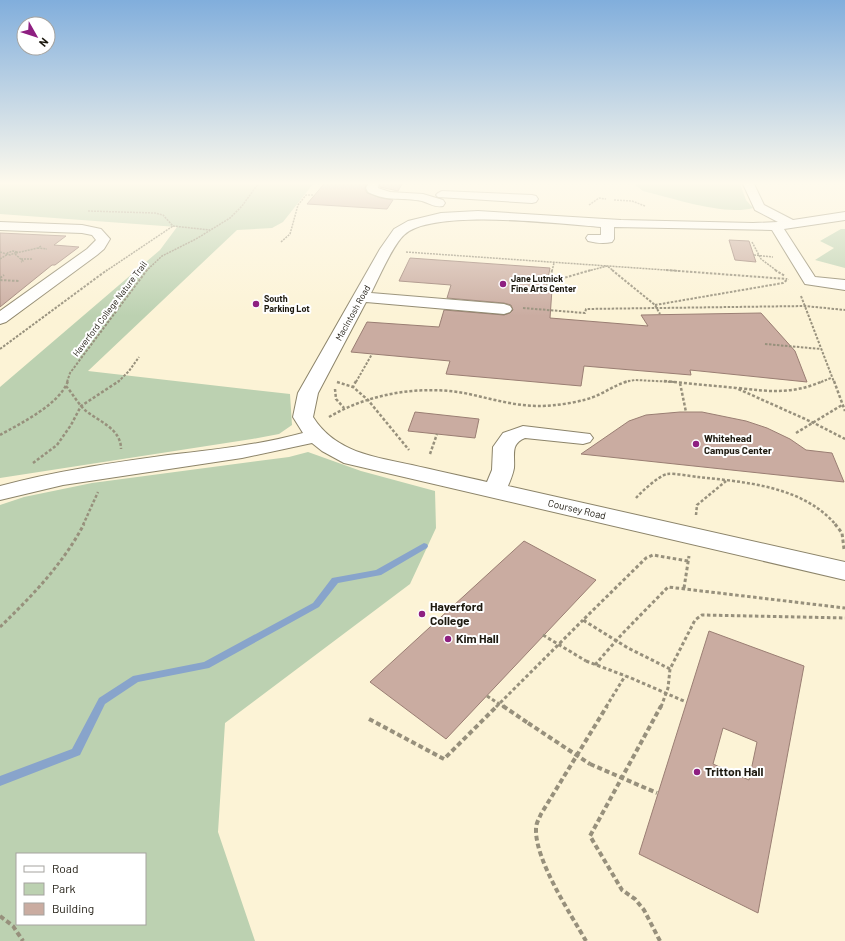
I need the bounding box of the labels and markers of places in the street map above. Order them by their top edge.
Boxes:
place label: Jane Lutnick Fine Arts Center [511,273,577,294]
marker: Jane Lutnick Fine Arts Center [498,279,508,289]
place label: South Parking Lot [264,293,310,314]
marker: South Parking Lot [251,299,261,309]
place label: Whitehead Campus Center [704,432,772,456]
marker: Whitehead Campus Center [691,439,701,449]
place label: Haverford College [430,599,483,627]
marker: Haverford College [417,609,427,619]
place label: Kim Hall [456,631,499,645]
marker: Kim Hall [443,634,453,644]
place label: Tritton Hall [705,764,763,778]
marker: Tritton Hall [692,767,702,777]

